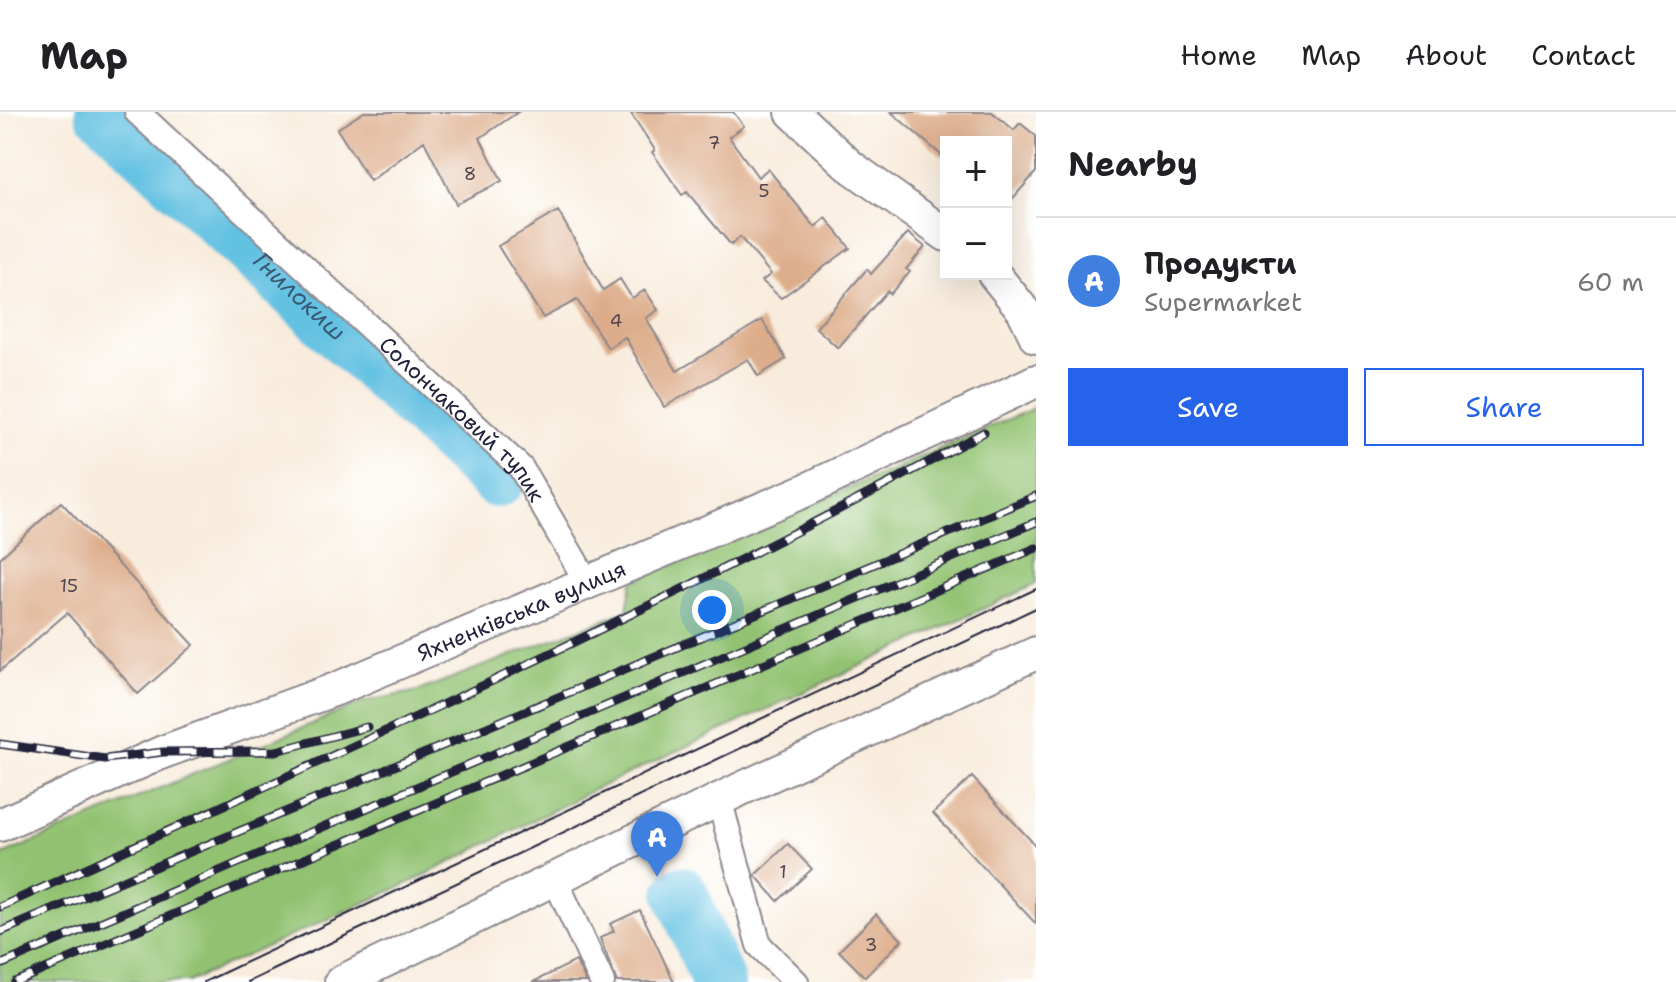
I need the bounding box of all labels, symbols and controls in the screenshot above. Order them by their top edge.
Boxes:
text: Map [40,30,128,81]
text: Home [1180,36,1257,74]
text: Map [1301,36,1361,74]
text: About [1405,36,1487,74]
text: Contact [1531,36,1636,74]
house number: 7 [708,131,720,155]
map controls [940,136,1012,280]
button: + [940,136,1012,208]
text: Nearby [1068,141,1198,187]
house number: 8 [464,162,476,186]
house number: 5 [758,179,770,203]
button: − [940,208,1012,280]
text: Продукти [1144,243,1297,284]
water label: Гнилокиш [246,245,353,348]
text: A [1084,264,1104,299]
text: 60 m [1577,264,1644,299]
text: Supermarket [1144,284,1302,319]
house number: 4 [610,309,622,333]
street label: Солончаковий тупик [373,330,552,507]
button: Save [1068,368,1348,446]
button: Share [1364,368,1644,446]
street label: Яхненківська вулиця [413,554,630,668]
house number: 15 [60,574,78,598]
your location [692,590,732,630]
pin: A [631,811,683,877]
house number: 1 [779,860,787,884]
house number: 3 [865,933,877,957]

